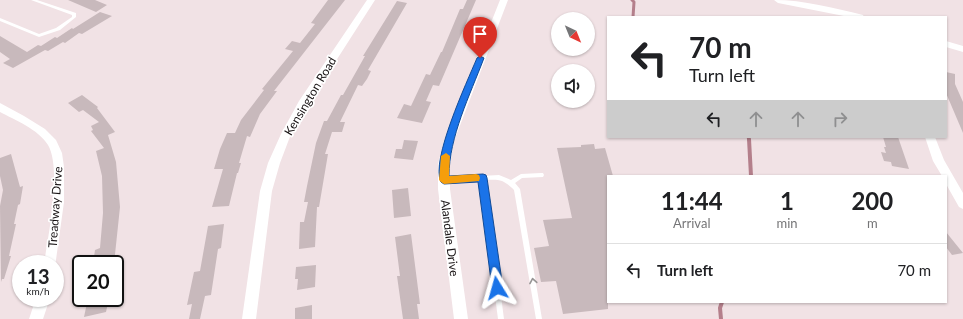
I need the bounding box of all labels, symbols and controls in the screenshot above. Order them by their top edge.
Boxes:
north arrow [551,12,595,56]
map controls [551,12,595,108]
pin [463,17,497,58]
icon: arrive [469,23,491,45]
text: 70 m [689,30,752,64]
icon: left [623,32,675,84]
street label: Kensington Road [281,54,339,138]
button: sound [551,64,595,108]
text: Turn left [689,64,755,86]
icon: left [703,108,725,130]
icon: ahead [745,108,767,130]
icon: ahead [787,108,809,130]
icon: right [829,108,851,130]
street label: Treadway Drive [45,166,65,248]
text: 11:44 [661,186,723,215]
text: 1 [780,186,794,215]
text: 200 [851,186,893,215]
street label: Alandale Drive [438,199,462,277]
text: Arrival [673,215,710,231]
text: min [777,215,798,231]
text: m [867,215,878,231]
speed limit sign: 20 [72,255,124,307]
icon: left [623,259,645,281]
text: Turn left [657,261,713,279]
text: 70 m [897,261,931,279]
text: 13 [26,264,50,288]
position arrow [476,267,518,309]
one-way arrow [529,277,537,284]
text: km/h [26,285,50,297]

